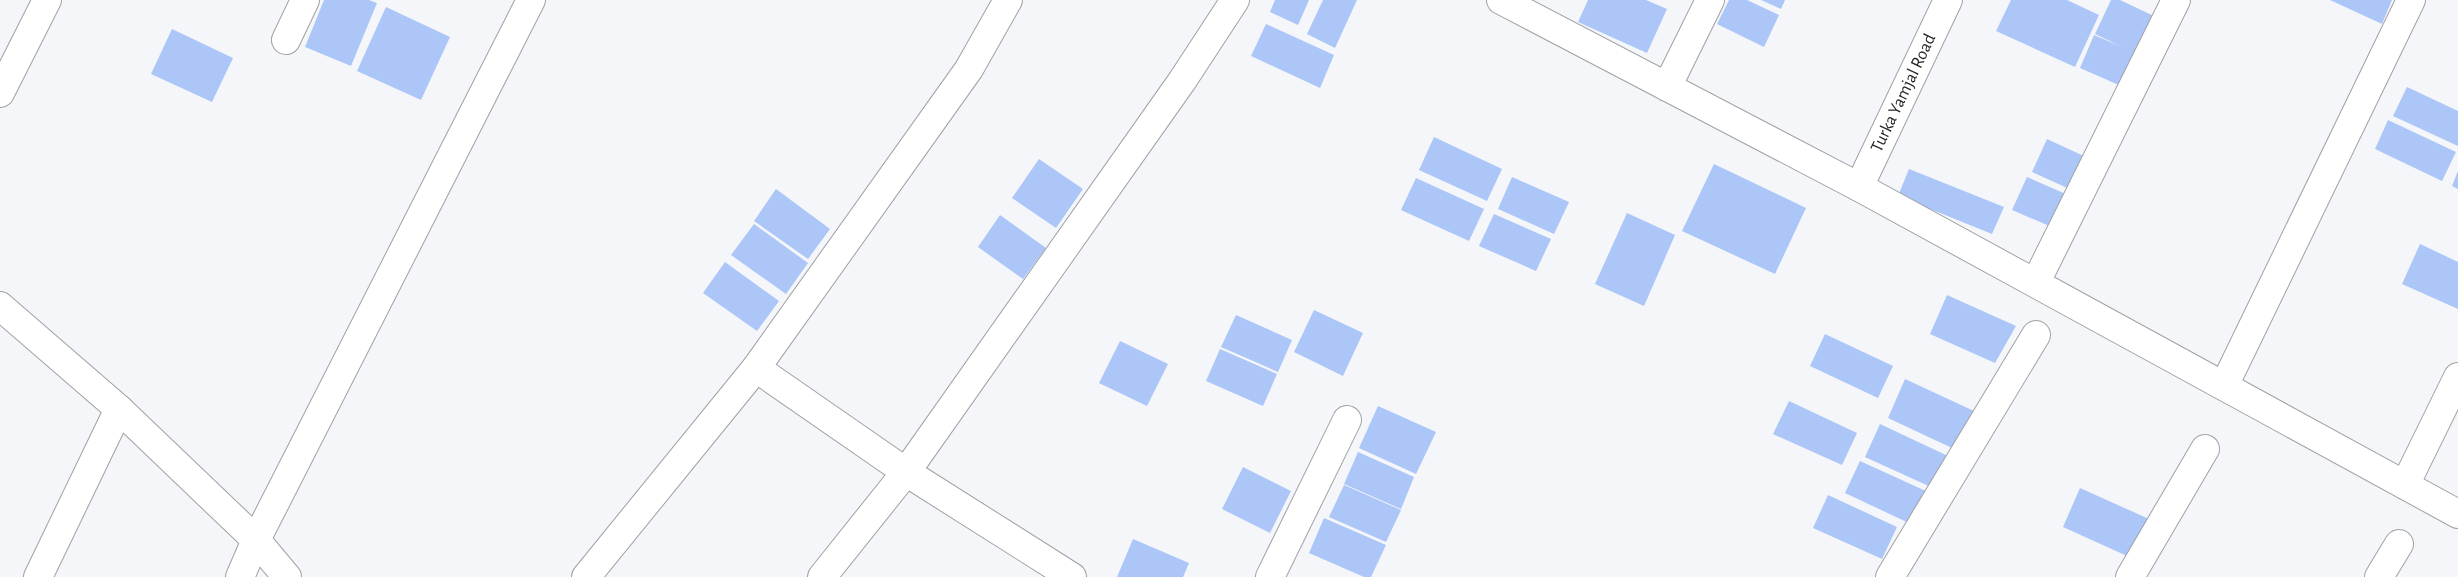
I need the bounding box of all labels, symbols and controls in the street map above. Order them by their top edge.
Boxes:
street label: Turka Yamjal Road [1868,31,1939,155]

